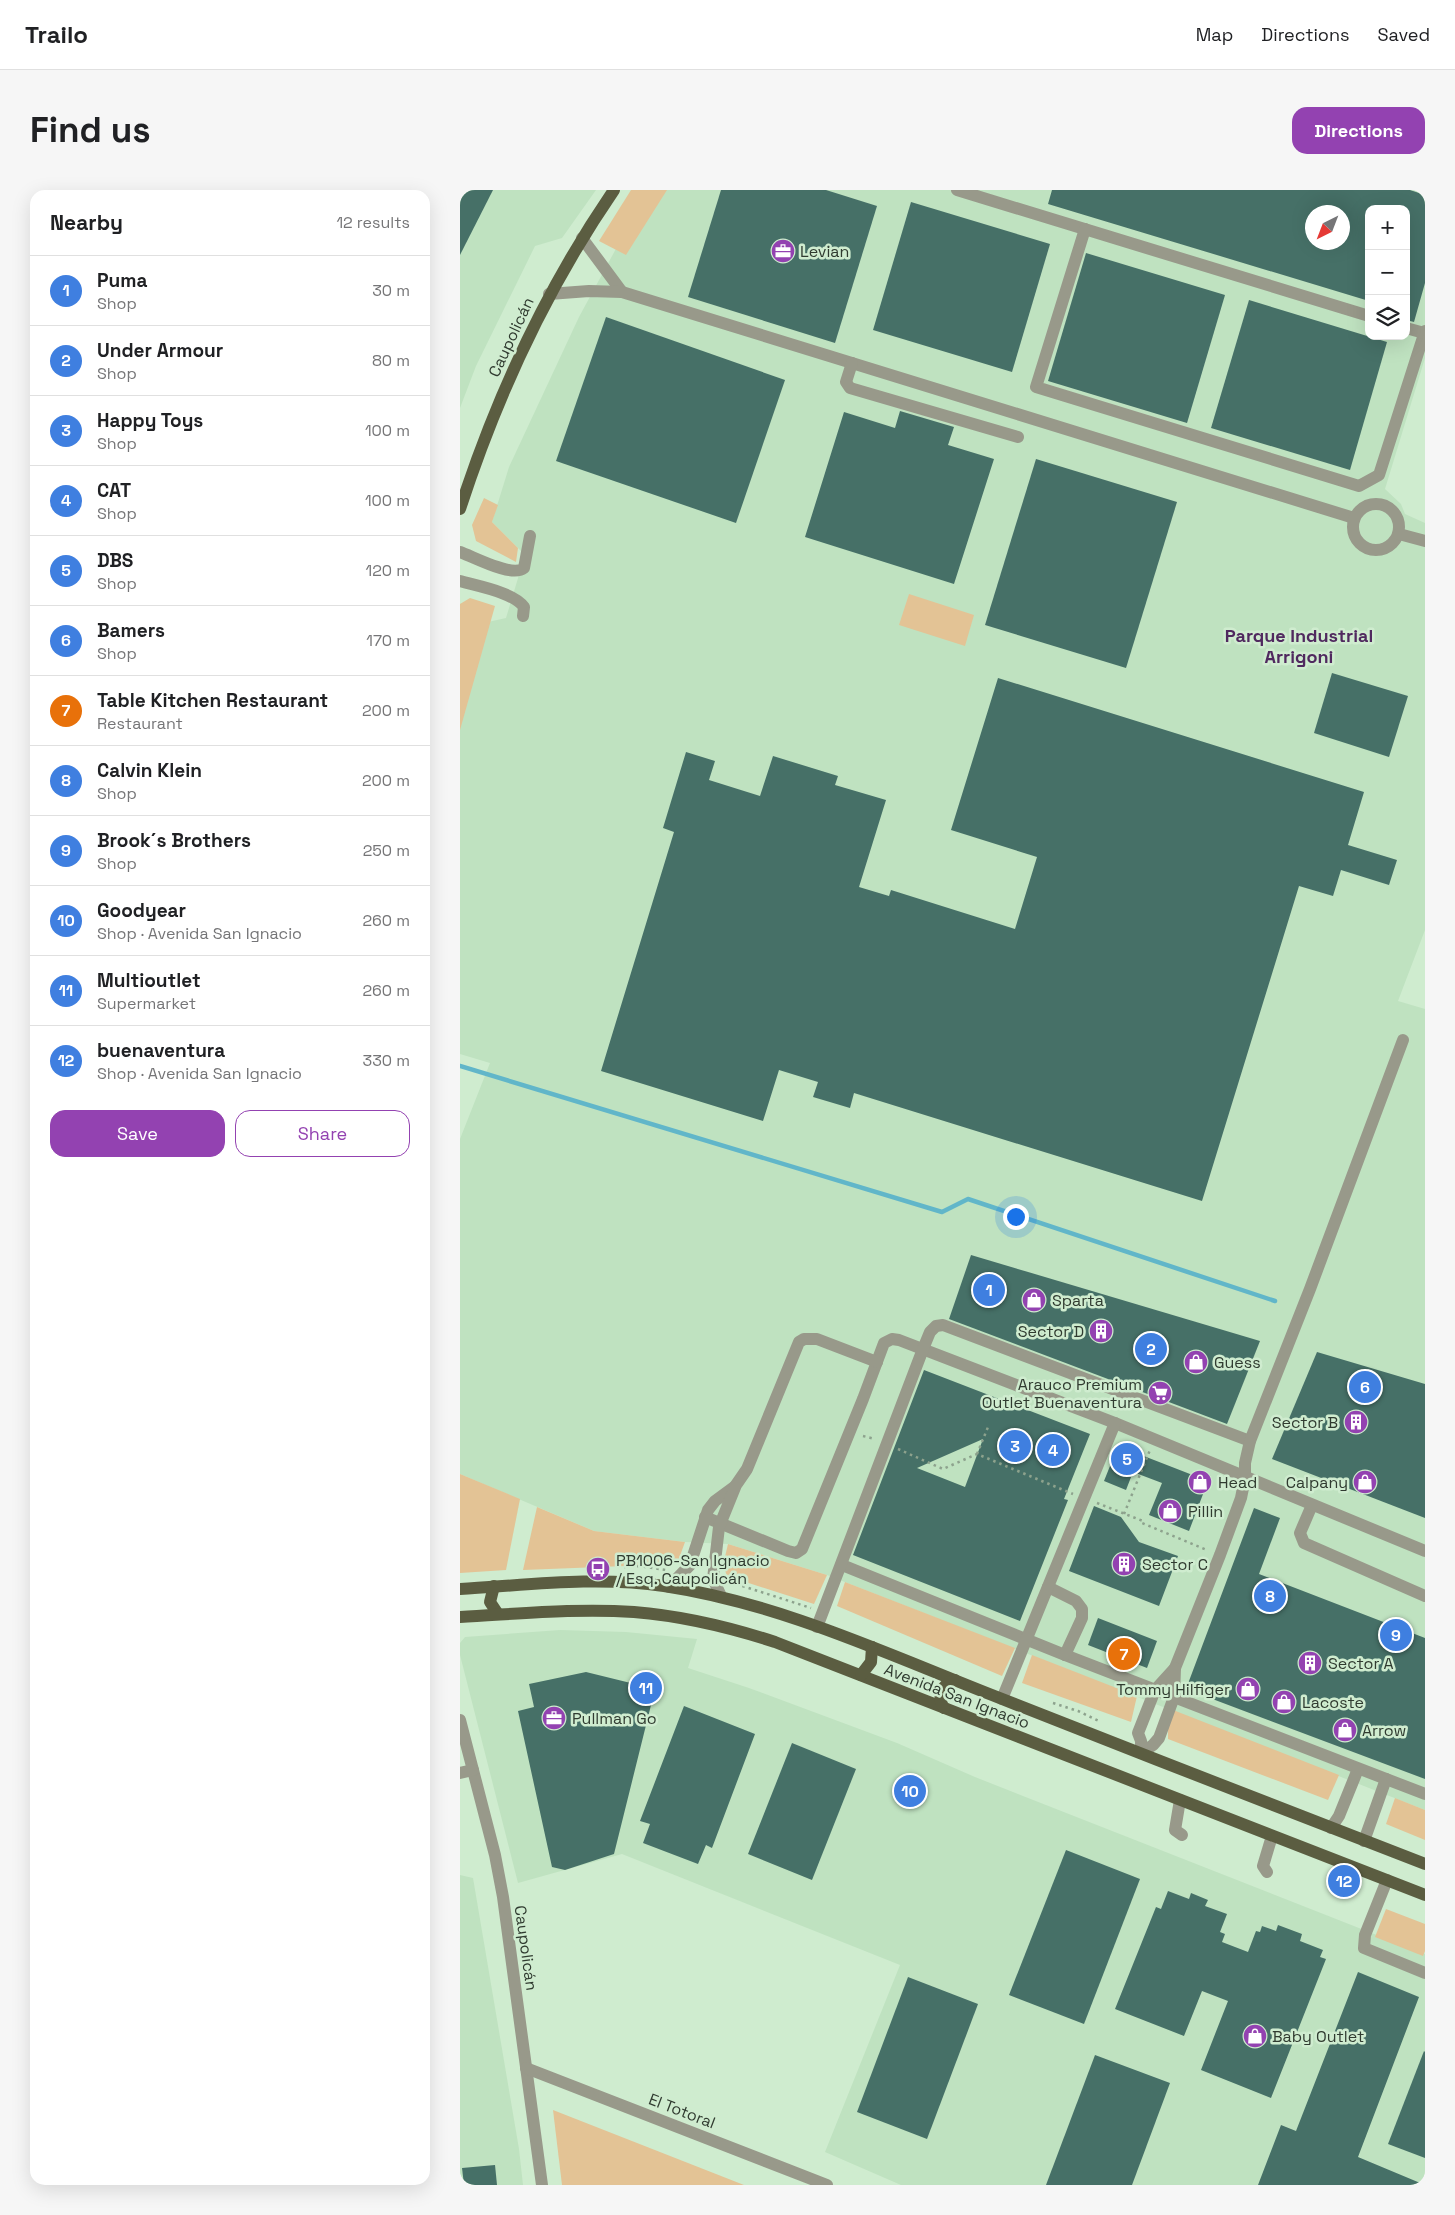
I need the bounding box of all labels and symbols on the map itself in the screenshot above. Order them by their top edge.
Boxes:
north arrow [1305,205,1350,250]
office icon: Levian [770,238,796,264]
place label: Levian [800,241,849,262]
street label: Caupolicán [483,294,539,380]
district label: Parque Industrial Arrigoni [1225,624,1373,668]
your location [1003,1204,1029,1230]
pin: 1 [973,1271,1005,1309]
shop icon: Sparta [1021,1287,1047,1313]
place label: Sparta [1052,1290,1104,1311]
building icon: Sector D [1088,1318,1114,1344]
place label: Sector D [1018,1321,1084,1342]
pin: 2 [1135,1330,1167,1368]
shop icon: Guess [1183,1349,1209,1375]
place label: Guess [1214,1352,1261,1373]
pin: 6 [1349,1368,1381,1406]
place label: Arauco Premium Outlet Buenaventura [982,1374,1142,1413]
supermarket icon: Arauco Premium Outlet Buenaventura [1147,1380,1173,1406]
building icon: Sector B [1343,1409,1369,1435]
place label: Sector B [1272,1412,1338,1433]
pin: 3 [999,1427,1031,1465]
pin: 4 [1037,1431,1069,1469]
pin: 5 [1111,1440,1143,1478]
shop icon: Head [1187,1469,1213,1495]
shop icon: Calpany [1352,1469,1378,1495]
place label: Head [1218,1472,1257,1493]
place label: Calpany [1286,1472,1348,1493]
shop icon: Pillin [1157,1498,1183,1524]
place label: Pillin [1188,1501,1223,1522]
place label: PB1006-San Ignacio / Esq. Caupolicán [616,1550,770,1589]
building icon: Sector C [1111,1551,1137,1577]
place label: Sector C [1142,1554,1208,1575]
bus stop icon: PB1006-San Ignacio / Esq. Caupolicán [585,1556,611,1582]
pin: 8 [1254,1577,1286,1615]
pin: 9 [1380,1616,1412,1654]
pin: 7 [1108,1635,1140,1673]
building icon: Sector A [1297,1650,1323,1676]
place label: Sector A [1328,1653,1394,1674]
street label: Avenida San Ignacio [881,1659,1033,1733]
pin: 11 [630,1669,662,1707]
shop icon: Tommy Hilfiger [1235,1676,1261,1702]
place label: Tommy Hilfiger [1116,1679,1230,1700]
shop icon: Lacoste [1271,1689,1297,1715]
place label: Lacoste [1302,1692,1364,1713]
office icon: Pullman Go [541,1705,567,1731]
place label: Pullman Go [572,1708,657,1729]
shop icon: Arrow [1332,1717,1358,1743]
place label: Arrow [1362,1720,1406,1741]
pin: 10 [894,1772,926,1810]
pin: 12 [1328,1862,1360,1900]
street label: Caupolicán [510,1904,542,1992]
shop icon: Baby Outlet [1242,2023,1268,2049]
place label: Baby Outlet [1272,2026,1364,2047]
street label: El Totoral [646,2089,718,2133]

